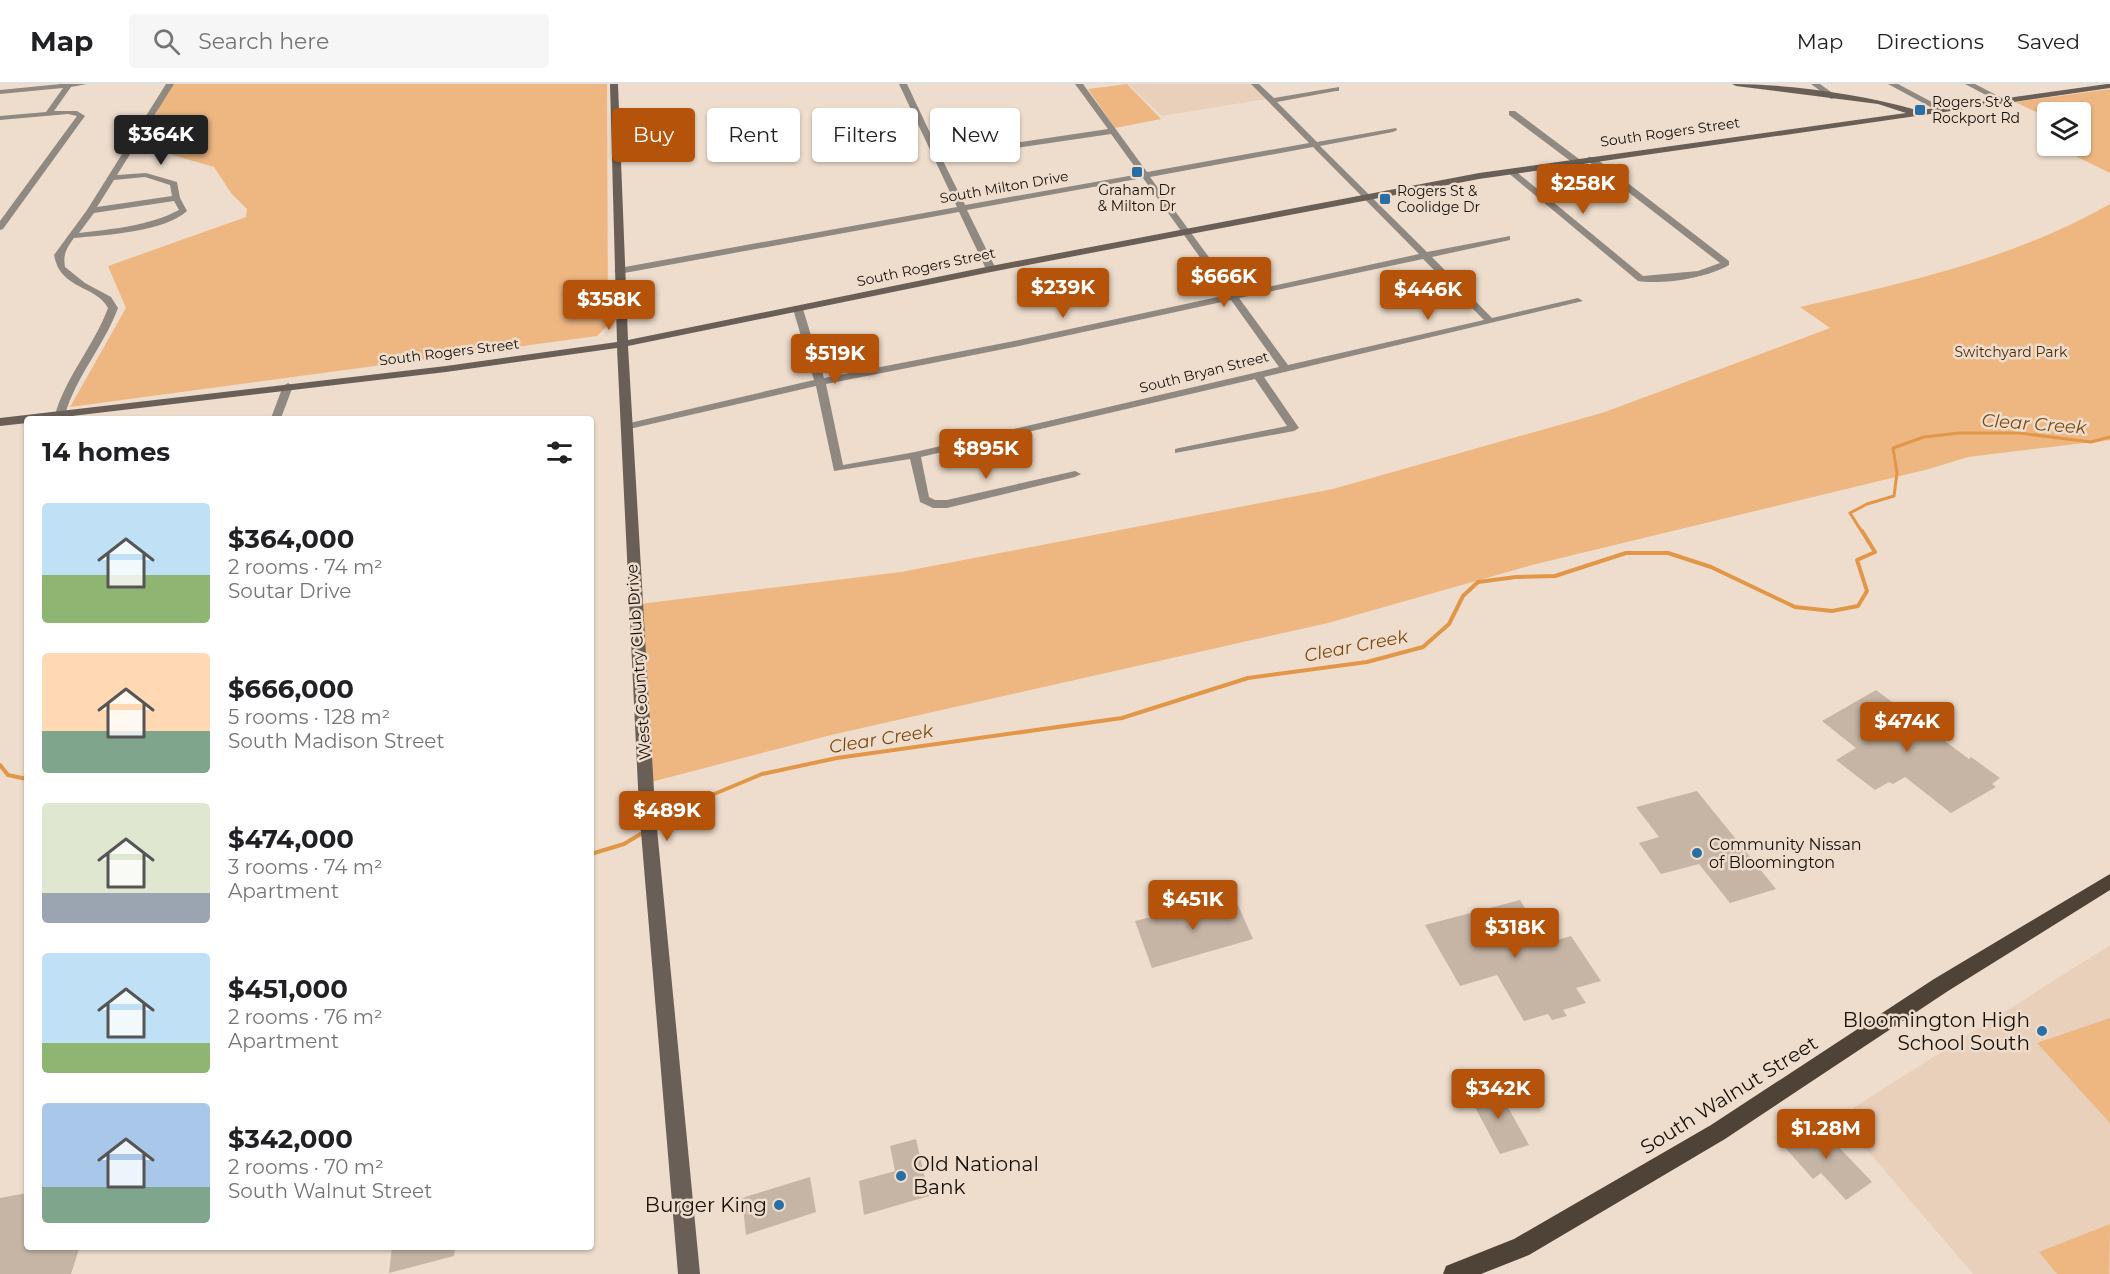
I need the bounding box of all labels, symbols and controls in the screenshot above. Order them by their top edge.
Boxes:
search box [129,14,549,68]
text: Map [30,24,93,58]
icon: search [150,25,183,58]
text: Search here [198,28,329,55]
text: Map [1797,29,1843,54]
text: Directions [1876,29,1984,54]
text: Saved [2017,29,2080,54]
place label: Rogers St & Rockport Rd [1932,93,2020,127]
map controls [2037,102,2091,156]
button: layers [2037,102,2091,156]
marker: Rogers St & Rockport Rd [1913,103,1927,117]
chip: Buy [612,108,695,162]
chip: Rent [707,108,800,162]
chip: Filters [812,108,918,162]
chip: New [930,108,1020,162]
street label: South Rogers Street [1599,113,1741,151]
pin: $364K [119,115,203,166]
text: $364K [128,122,194,146]
pin: $258K [1541,164,1625,215]
marker: Graham Dr & Milton Dr [1130,165,1144,179]
street label: South Milton Drive [938,167,1070,207]
text: $258K [1551,171,1615,195]
place label: Graham Dr & Milton Dr [1098,181,1177,215]
place label: Rogers St & Coolidge Dr [1397,182,1480,216]
marker: Rogers St & Coolidge Dr [1378,192,1392,206]
street label: South Rogers Street [855,243,997,290]
pin: $666K [1182,257,1266,308]
text: $666K [1191,264,1257,288]
pin: $239K [1021,268,1105,319]
pin: $446K [1386,270,1470,321]
text: $239K [1031,275,1095,299]
text: $446K [1394,277,1462,301]
pin: $358K [567,280,651,331]
text: $358K [577,287,641,311]
street label: South Rogers Street [378,334,520,370]
pin: $519K [793,334,877,385]
text: $519K [805,341,865,365]
park label: Switchyard Park [1955,343,2068,361]
street label: South Bryan Street [1137,347,1271,397]
water label: Clear Creek [1981,409,2089,439]
pin: $895K [944,429,1028,480]
text: 14 homes [42,436,170,468]
icon: filters [543,436,576,469]
text: $895K [953,436,1019,460]
text: $364,000 [228,523,354,555]
icon: home [90,527,162,599]
text: 2 rooms · 74 m² [228,555,383,579]
street label: West Country Club Drive [622,563,655,761]
text: Soutar Drive [228,579,351,603]
water label: Clear Creek [1302,625,1411,667]
text: $666,000 [228,673,354,705]
icon: home [90,677,162,749]
pin: $474K [1865,702,1949,753]
text: 5 rooms · 128 m² [228,705,390,729]
text: $474K [1874,709,1940,733]
water label: Clear Creek [827,720,936,758]
text: South Madison Street [228,729,445,753]
pin: $489K [625,791,709,842]
text: $489K [633,798,701,822]
text: $474,000 [228,823,354,855]
icon: home [90,827,162,899]
place label: Community Nissan of Bloomington [1709,835,1862,872]
marker: Community Nissan of Bloomington [1690,846,1704,860]
text: 3 rooms · 74 m² [228,855,383,879]
text: Apartment [228,879,339,903]
pin: $451K [1151,880,1235,931]
text: $451K [1162,887,1224,911]
pin: $318K [1473,908,1557,959]
text: $318K [1485,915,1545,939]
text: $451,000 [228,973,348,1005]
icon: home [90,977,162,1049]
text: 2 rooms · 76 m² [228,1005,383,1029]
place label: Bloomington High School South [1843,1008,2030,1055]
marker: Bloomington High School South [2035,1024,2049,1038]
text: Apartment [228,1029,339,1053]
street label: South Walnut Street [1636,1031,1822,1159]
pin: $342K [1456,1069,1540,1120]
text: $342K [1466,1076,1530,1100]
pin: $1.28M [1777,1109,1875,1160]
text: $1.28M [1791,1116,1861,1140]
text: $342,000 [228,1123,353,1155]
icon: home [90,1127,162,1199]
place label: Old National Bank [913,1152,1039,1199]
text: 2 rooms · 70 m² [228,1155,384,1179]
marker: Old National Bank [894,1169,908,1183]
text: South Walnut Street [228,1179,432,1203]
place label: Burger King [645,1193,767,1217]
marker: Burger King [772,1198,786,1212]

